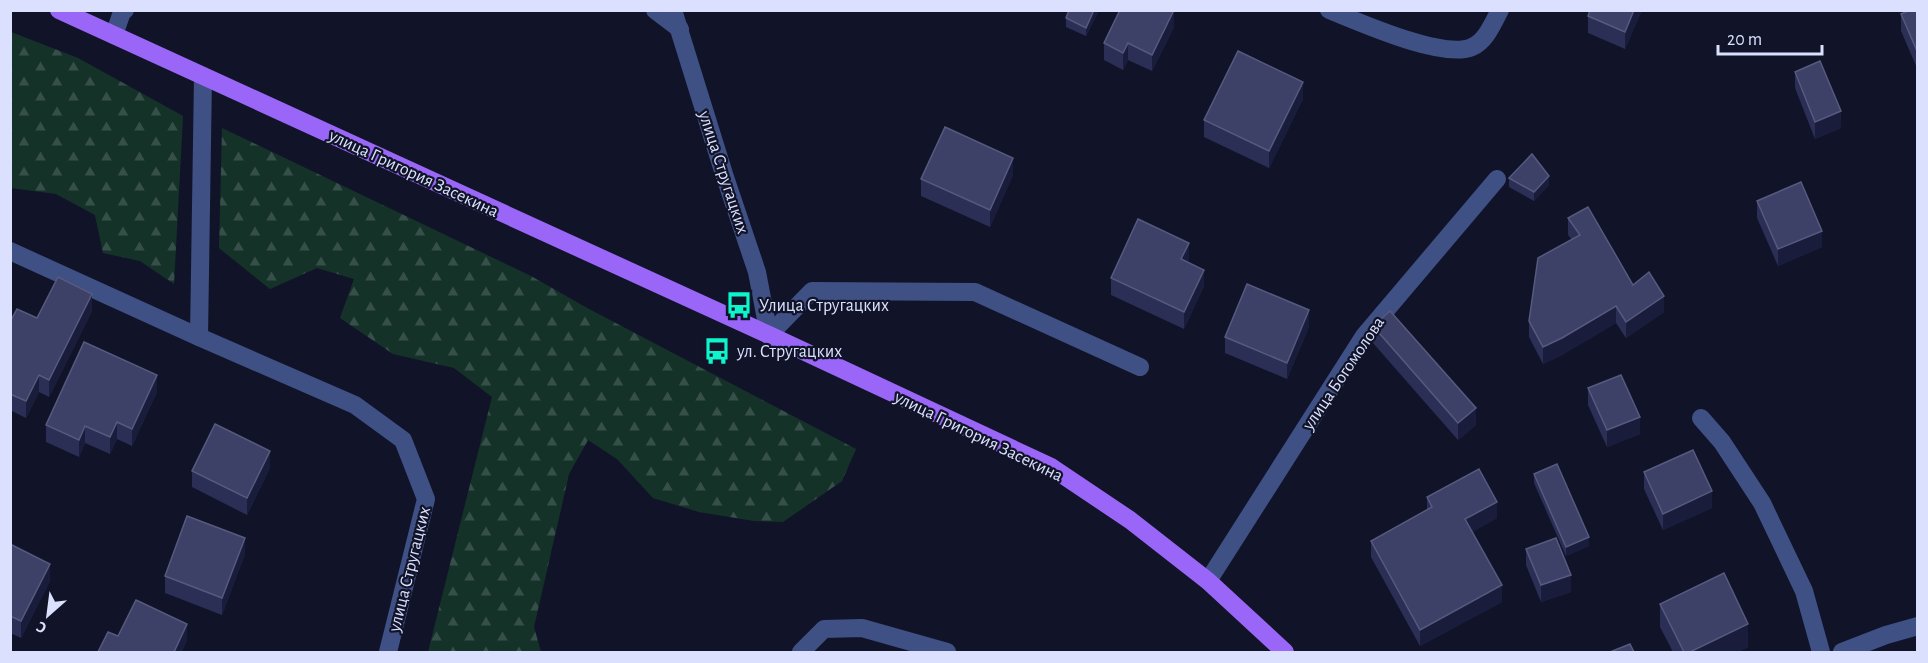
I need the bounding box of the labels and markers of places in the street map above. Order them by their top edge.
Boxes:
bus stop icon: Улица Стругацких [724,290,754,320]
place label: Улица Стругацких [759,297,889,315]
bus stop icon: ул. Стругацких [702,336,732,366]
place label: ул. Стругацких [736,343,842,361]

